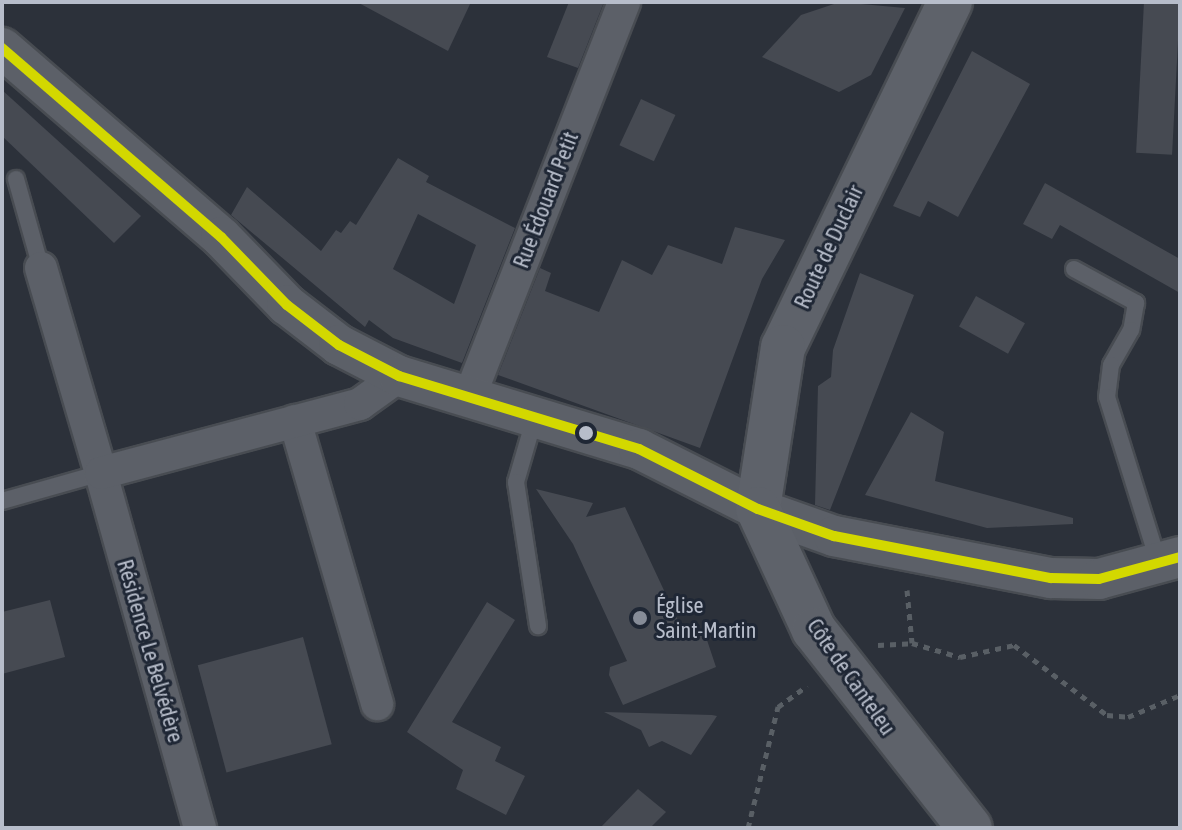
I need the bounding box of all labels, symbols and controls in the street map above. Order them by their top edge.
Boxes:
street label: Rue Édouard Petit [508,128,584,272]
street label: Route de Duclair [789,181,869,313]
unlabelled marker [578,425,594,441]
street label: Résidence Le Belvédère [111,556,189,746]
place label: Église Saint-Martin [656,592,756,644]
marker: Église Saint-Martin [631,609,649,627]
street label: Côte de Canteleu [801,614,901,740]

